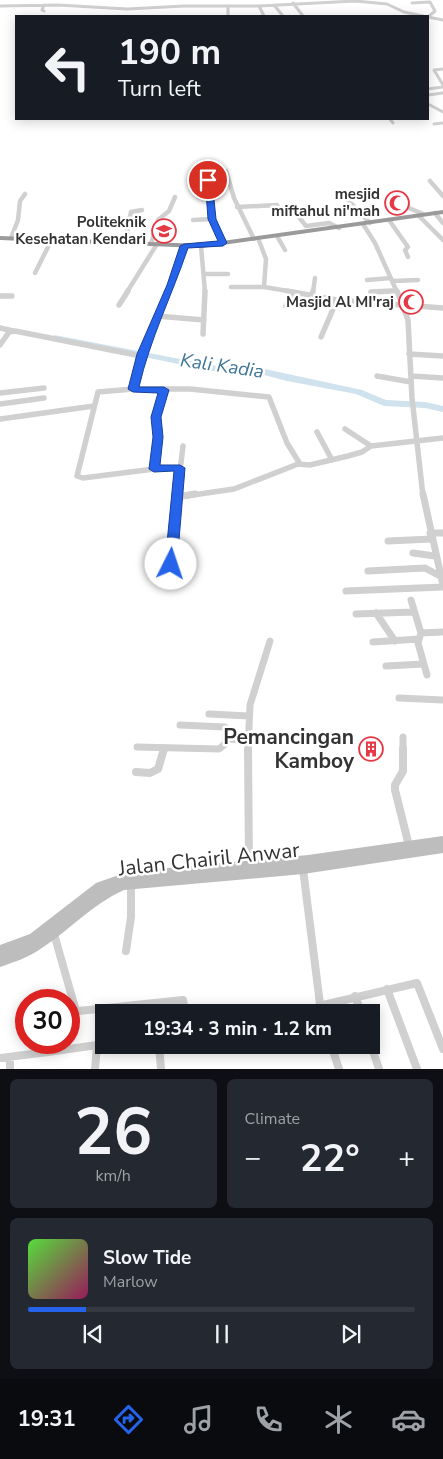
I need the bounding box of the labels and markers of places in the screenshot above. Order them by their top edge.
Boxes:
pin [187,159,229,201]
place label: mesjid miftahul ni'mah [271,184,380,221]
mosque icon: mesjid miftahul ni'mah [384,190,410,216]
place label: Politeknik Kesehatan Kendari [15,212,147,249]
school or university icon: Politeknik Kesehatan Kendari [151,218,177,244]
mosque icon: Masjid Al MI'raj [398,289,424,315]
place label: Masjid Al MI'raj [286,292,394,312]
place label: Pemancingan Kamboy [223,723,355,775]
building icon: Pemancingan Kamboy [358,736,384,762]

